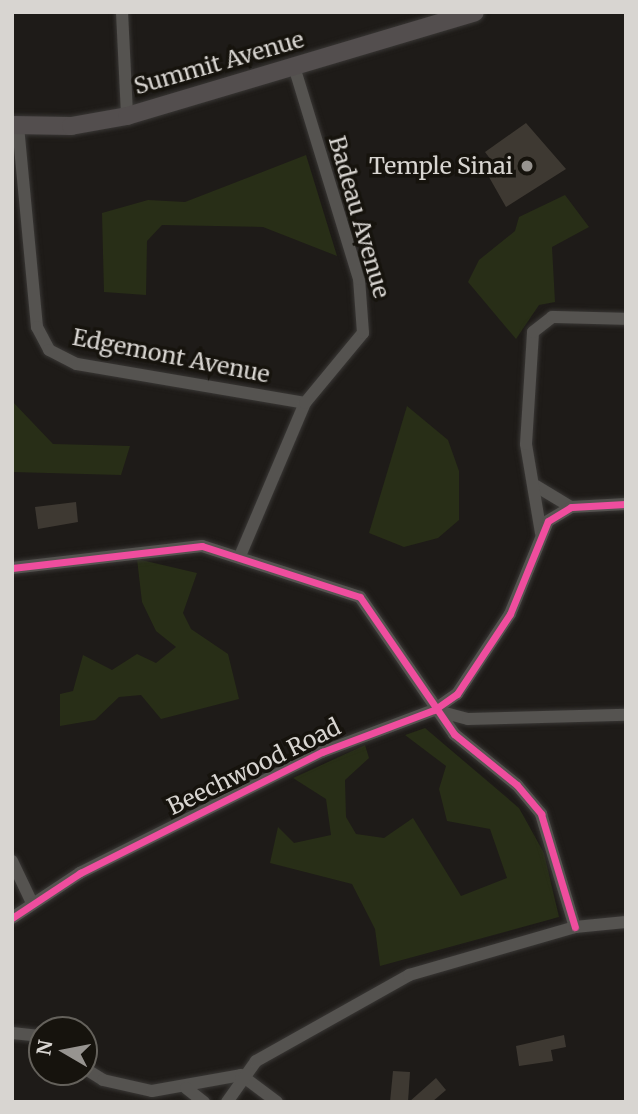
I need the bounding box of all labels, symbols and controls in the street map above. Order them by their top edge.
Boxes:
street label: Summit Avenue [131,26,307,100]
street label: Badeau Avenue [323,133,395,301]
place label: Temple Sinai [369,152,513,180]
marker: Temple Sinai [519,158,535,174]
street label: Edgemont Avenue [70,323,272,389]
street label: Beechwood Road [163,713,345,821]
north arrow [28,1016,98,1086]
text: N [31,1038,57,1057]

